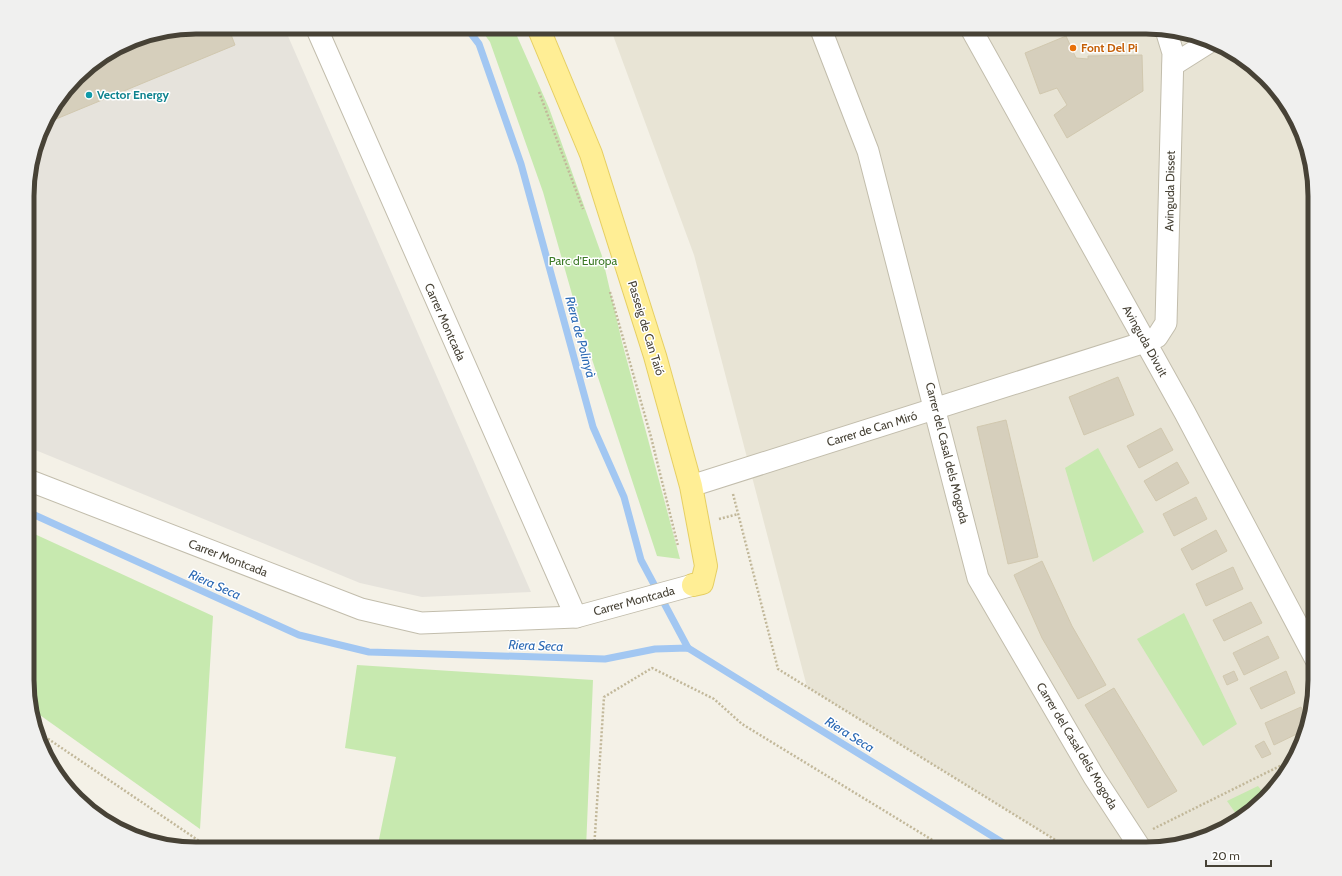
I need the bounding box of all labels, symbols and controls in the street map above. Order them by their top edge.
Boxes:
place label: Font Del Pi [1081,40,1138,55]
marker: Font Del Pi [1068,43,1078,53]
place label: Vector Energy [97,87,170,102]
marker: Vector Energy [84,90,94,100]
street label: Avinguda Disset [1161,150,1178,232]
park label: Parc d'Europa [549,253,617,268]
street label: Passeig de Can Taió [625,279,668,377]
street label: Carrer Montcada [422,281,469,363]
water label: Riera de Polinyà [562,294,600,380]
street label: Avinguda Divuit [1120,302,1171,379]
street label: Carrer del Casal dels Mogoda [923,380,972,525]
street label: Carrer de Can Miró [825,408,919,449]
street label: Carrer Montcada [186,536,270,580]
water label: Riera Seca [187,566,243,602]
street label: Carrer Montcada [592,582,676,619]
water label: Riera Seca [508,636,564,654]
street label: Carrer del Casal dels Mogoda [1034,680,1121,812]
water label: Riera Seca [822,713,878,755]
scale bar [1206,842,1271,868]
text: 20 m [1212,848,1240,863]

